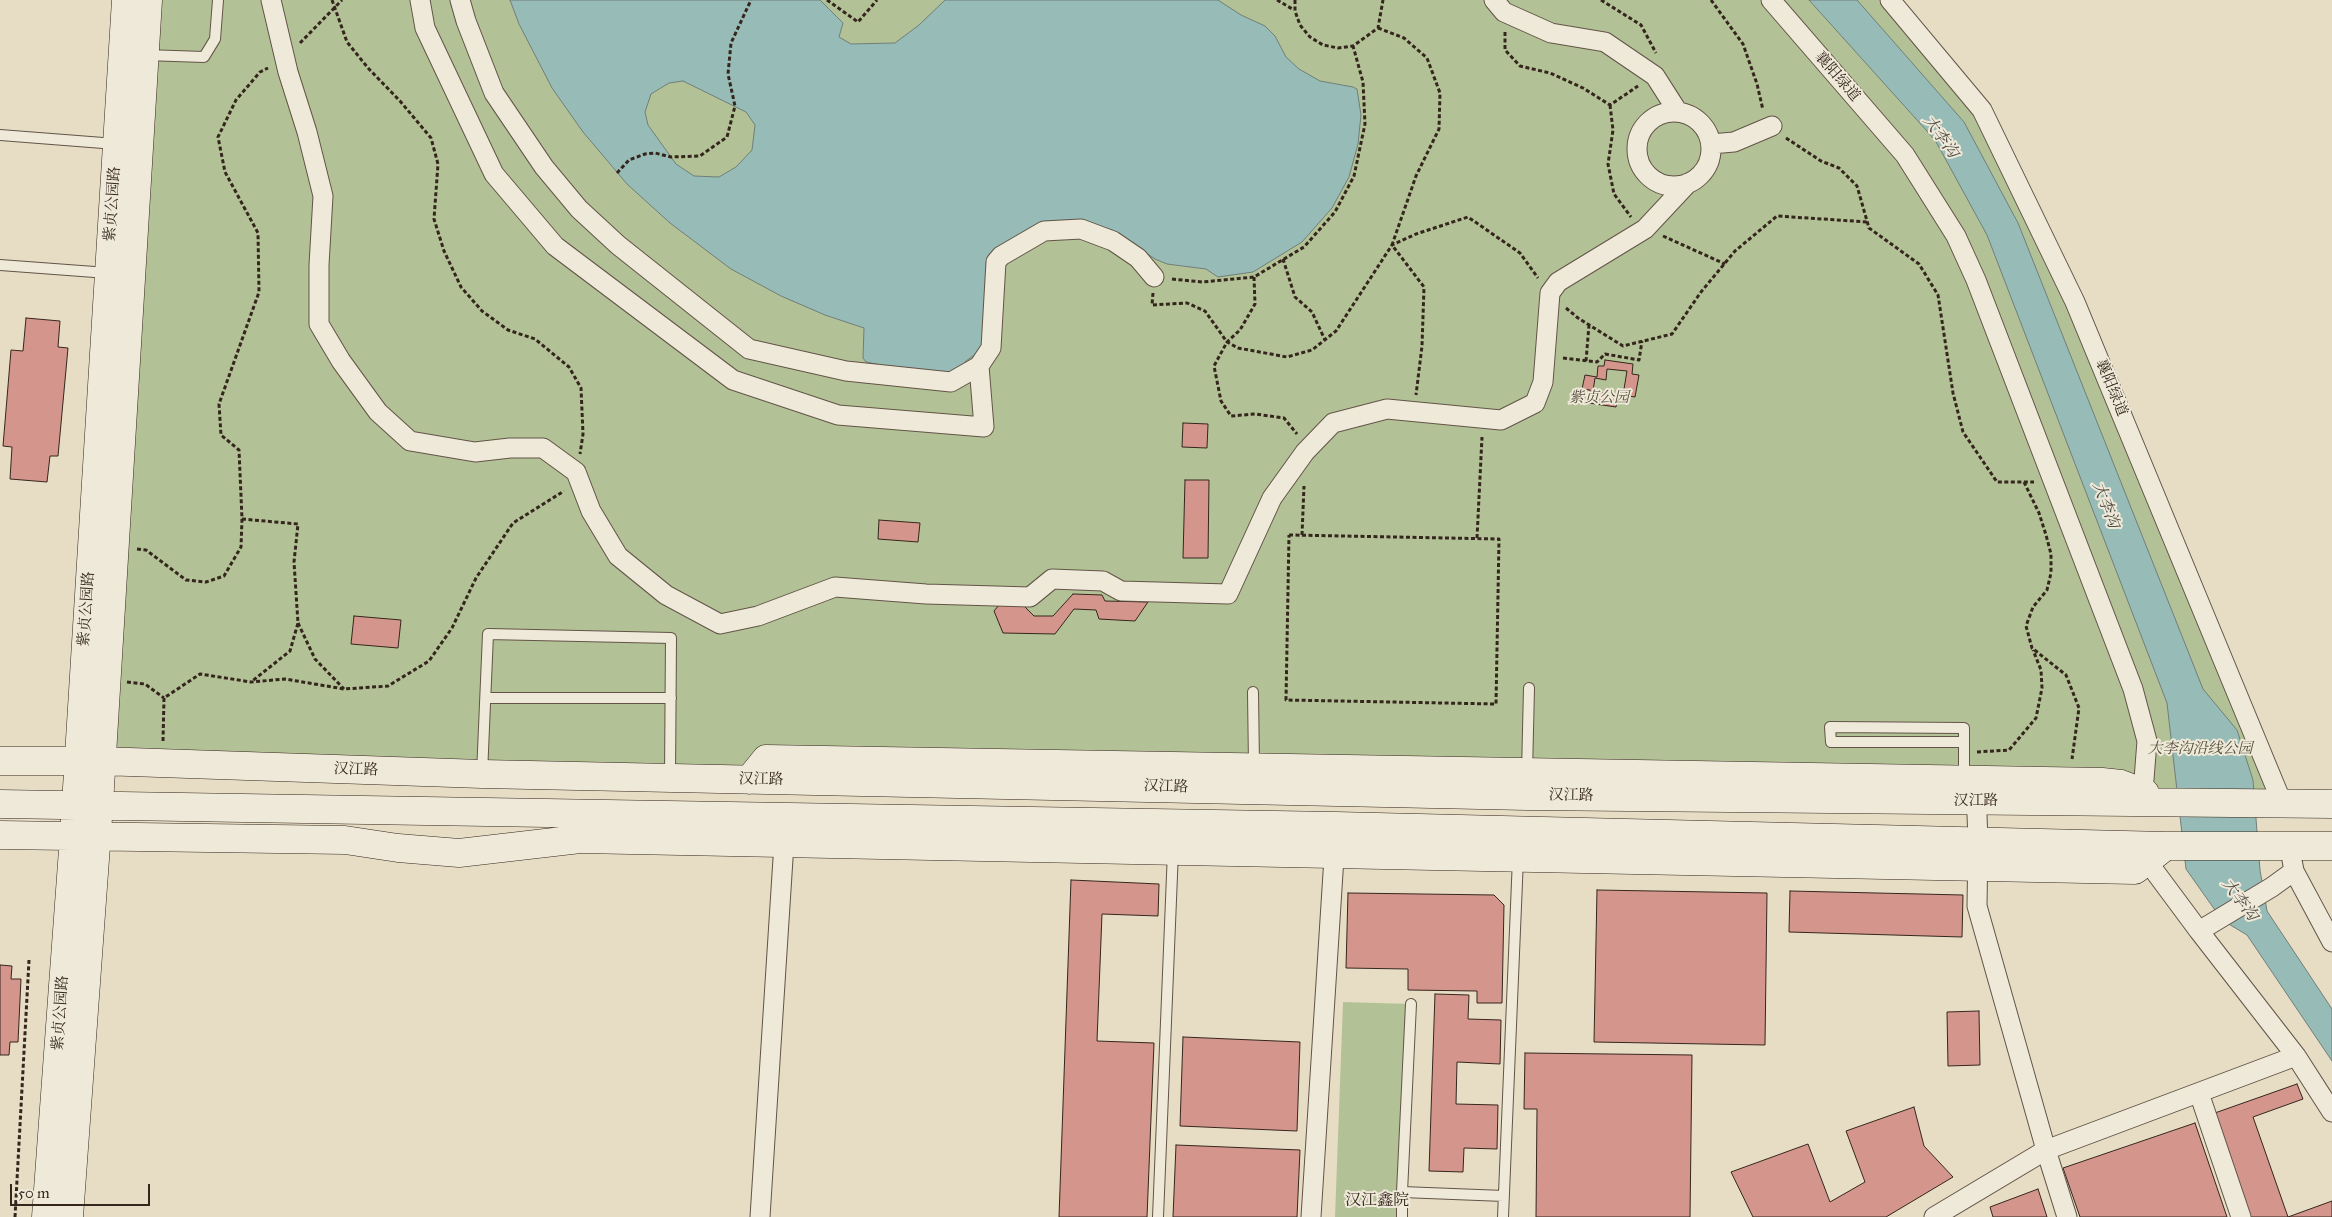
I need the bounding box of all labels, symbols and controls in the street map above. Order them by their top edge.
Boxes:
street label: 襄阳绿道 [1811,48,1863,106]
water label: 大李沟 [1918,112,1962,162]
street label: 紫贞公园路 [101,166,125,242]
street label: 襄阳绿道 [2091,357,2131,419]
park label: 紫贞公园 [1569,389,1629,407]
water label: 大李沟 [2087,479,2123,531]
street label: 紫贞公园路 [75,571,99,647]
park label: 大李沟沿线公园 [2148,740,2252,758]
street label: 汉江路 [333,760,379,780]
street label: 汉江路 [738,771,784,789]
street label: 汉江路 [1143,777,1189,797]
street label: 汉江路 [1548,787,1594,805]
street label: 汉江路 [1954,792,1998,810]
water label: 大李沟 [2217,875,2261,925]
street label: 紫贞公园路 [49,975,73,1051]
scale bar [12,1174,152,1206]
text: 50 m [18,1184,50,1202]
district label: 汉江鑫院 [1345,1191,1409,1211]

